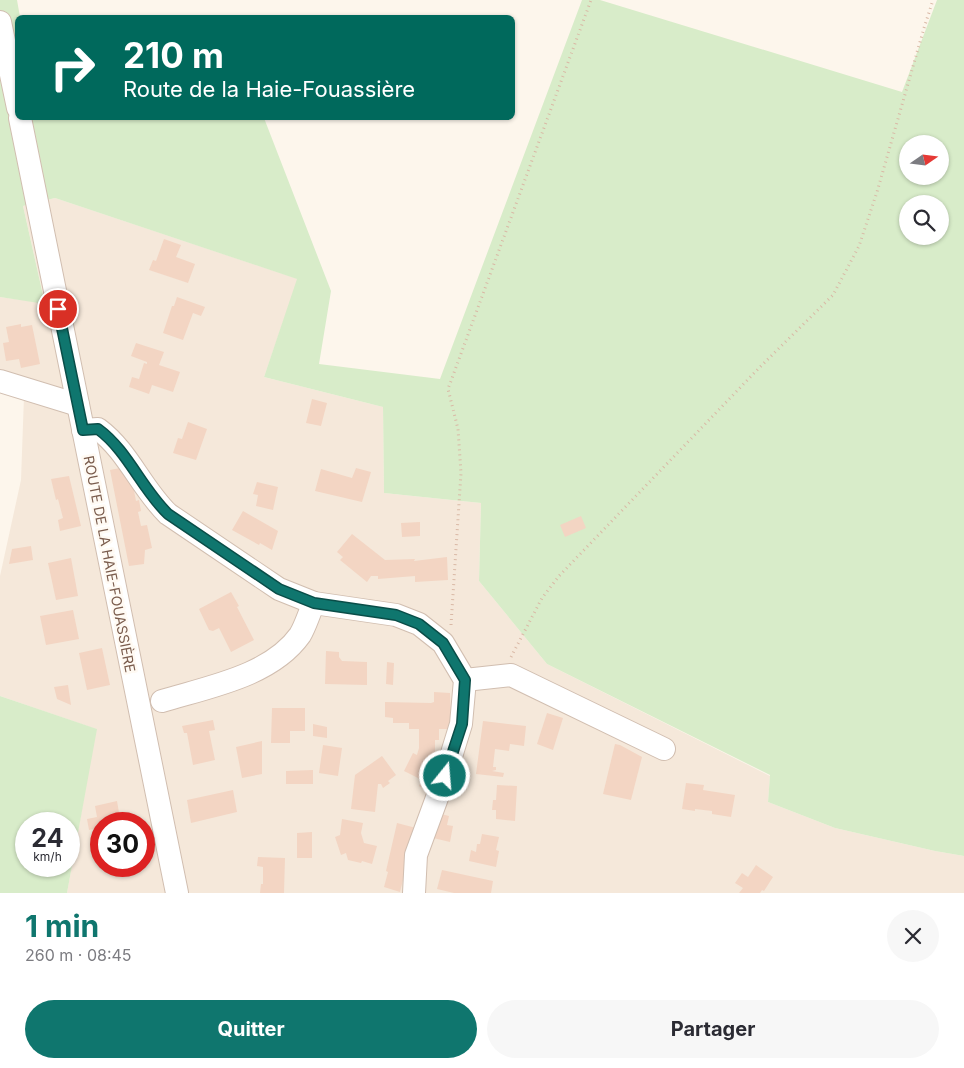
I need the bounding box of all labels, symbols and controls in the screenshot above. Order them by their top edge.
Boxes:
text: 210 m [123,34,224,76]
icon: right [40,35,105,100]
text: Route de la Haie-Fouassière [123,76,415,102]
north arrow [899,135,949,185]
map controls [899,135,949,245]
button: search [899,195,949,245]
pin [37,288,79,330]
icon: arrive [44,295,72,323]
street label: ROUTE DE LA HAIE-FOUASSIÈRE [81,454,139,674]
position arrow [418,749,470,801]
speed limit sign: 30 [90,812,155,877]
text: 24 [31,823,64,853]
text: km/h [33,849,62,864]
text: 1 min [25,908,99,944]
button: close [887,910,939,962]
text: 260 m · 08:45 [25,945,132,965]
button: Quitter [25,1000,477,1058]
button: Partager [487,1000,939,1058]

